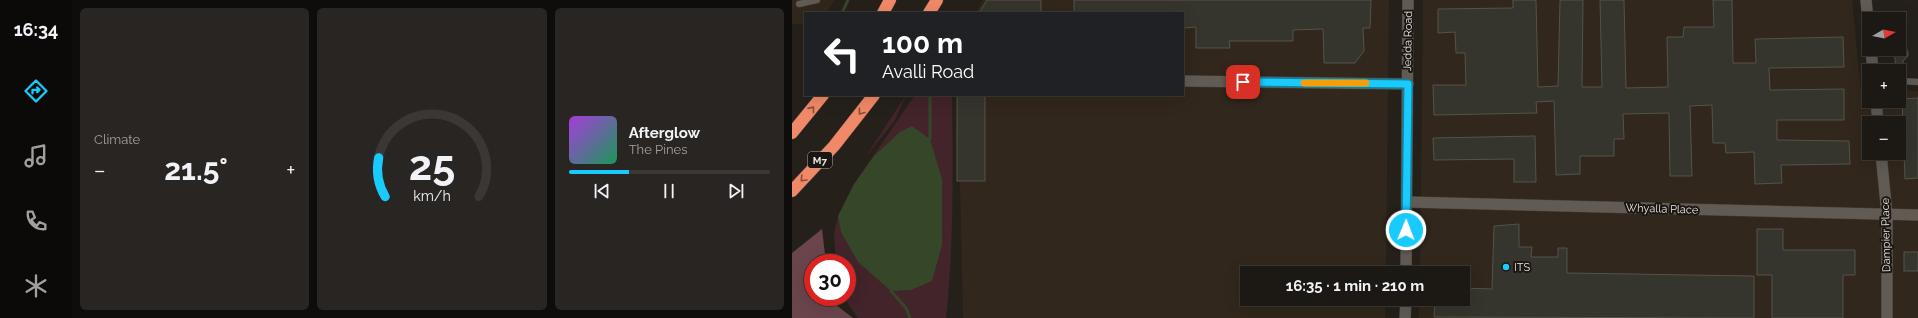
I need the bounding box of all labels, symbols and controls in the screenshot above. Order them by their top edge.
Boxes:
street label: Jedda Road [1401,10,1415,71]
north arrow [1862,12,1906,56]
map controls [1862,12,1906,160]
text: 16:34 [14,19,58,40]
text: 100 m [882,27,963,60]
icon: left [816,28,868,80]
text: Avalli Road [882,61,974,82]
button: + [1862,64,1906,108]
pin [1226,65,1260,99]
icon: arrive [1232,71,1254,93]
icon: directions [22,77,50,105]
one-way arrow [807,107,814,114]
one-way arrow [858,108,866,115]
button: − [1862,116,1906,160]
text: Afterglow [629,124,700,142]
text: Climate [94,132,140,147]
text: 25 [409,141,455,190]
icon: music [22,142,50,170]
text: The Pines [629,142,688,157]
text: 21.5° [164,152,228,187]
road number: M7 [808,152,832,168]
text: − [94,157,106,183]
text: + [286,157,295,183]
one-way arrow [801,174,808,182]
icon: previous [591,180,613,202]
icon: pause [658,180,680,202]
icon: next [725,180,747,202]
text: km/h [413,188,451,204]
street label: Dampier Place [1879,197,1893,272]
street label: Whyalla Place [1625,201,1699,217]
icon: phone [22,207,50,235]
position arrow [1385,209,1427,251]
speed limit sign: 30 [804,254,856,306]
place label: ITS [1514,261,1530,274]
marker: ITS [1501,262,1511,272]
icon: climate [22,272,50,300]
text: 16:35 · 1 min · 210 m [1286,277,1424,295]

